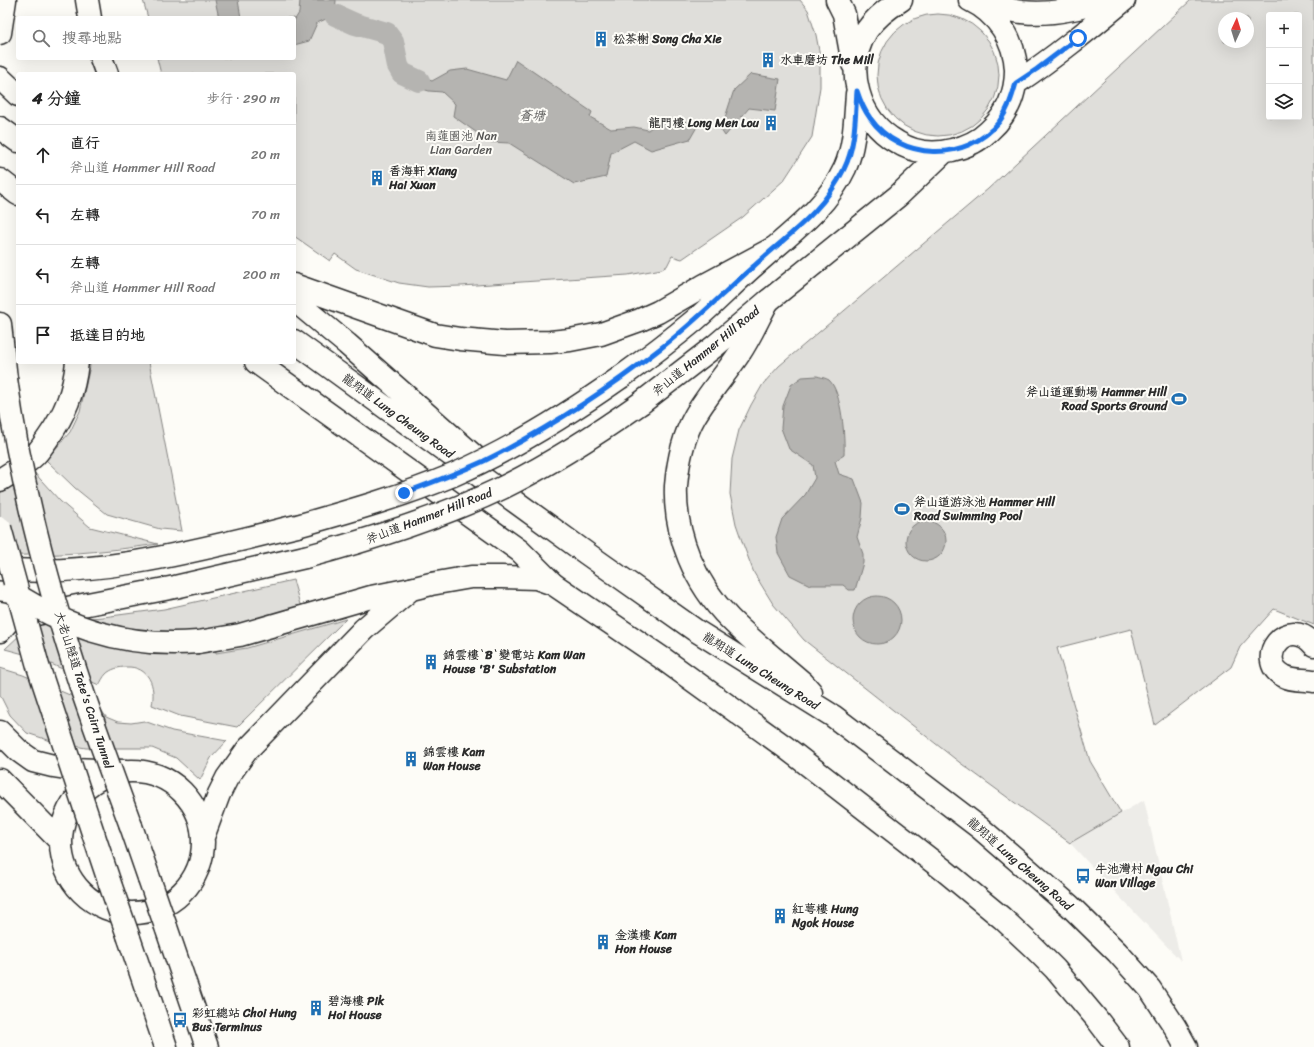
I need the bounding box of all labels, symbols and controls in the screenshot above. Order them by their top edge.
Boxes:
north arrow [1218,12,1254,48]
map controls [1266,12,1302,120]
button: + [1266,12,1302,48]
search box [16,16,296,60]
text: 搜尋地點 [62,25,122,51]
icon: search [30,27,52,49]
place label: 松茶榭 Song Cha Xie [613,28,723,50]
route start [1069,29,1087,47]
building icon: 松茶榭 Song Cha Xie [592,30,610,48]
button: − [1266,48,1302,84]
place label: 水車磨坊 The Mill [780,49,874,71]
building icon: 水車磨坊 The Mill [759,51,777,69]
text: 4 分鐘 [32,83,81,113]
button: layers [1266,84,1302,120]
text: 步行 · 290 m [207,87,280,110]
water label: 蒼塘 [519,104,547,127]
place label: 龍門樓 Long Men Lou [649,112,760,134]
building icon: 龍門樓 Long Men Lou [762,114,780,132]
park label: 南蓮園池 Nan Lian Garden [425,125,497,161]
text: 直行 [70,130,100,156]
text: 20 m [251,143,280,166]
icon: ahead [32,144,54,166]
text: 斧山道 Hammer Hill Road [70,156,215,179]
place label: 香海軒 Xiang Hai Xuan [388,160,458,196]
building icon: 香海軒 Xiang Hai Xuan [368,169,386,187]
text: 左轉 [70,202,100,228]
text: 70 m [251,203,280,226]
icon: left [32,204,54,226]
text: 左轉 [70,250,100,276]
text: 200 m [243,263,280,286]
icon: left [32,264,54,286]
text: 斧山道 Hammer Hill Road [70,276,215,299]
street label: 斧山道 Hammer Hill Road [647,300,765,402]
text: 抵達目的地 [70,322,145,348]
icon: arrive [32,324,54,346]
street label: 龍翔道 Lung Cheung Road [337,368,459,465]
place label: 斧山道運動場 Hammer Hill Road Sports Ground [1026,381,1169,417]
sports icon: 斧山道運動場 Hammer Hill Road Sports Ground [1170,390,1188,408]
street label: 斧山道 Hammer Hill Road [363,482,496,550]
route end [395,484,413,502]
place label: 斧山道游泳池 Hammer Hill Road Swimming Pool [913,491,1056,527]
sports icon: 斧山道游泳池 Hammer Hill Road Swimming Pool [893,500,911,518]
street label: 大老山隧道 Tate's Cairn Tunnel [48,608,120,772]
street label: 龍翔道 Lung Cheung Road [698,626,824,716]
place label: 錦雲樓‵B‵變電站 Kam Wan House 'B' Substation [442,644,586,680]
building icon: 錦雲樓‵B‵變電站 Kam Wan House 'B' Substation [422,653,440,671]
place label: 錦雲樓 Kam Wan House [423,741,485,777]
building icon: 錦雲樓 Kam Wan House [402,750,420,768]
street label: 龍翔道 Lung Cheung Road [962,812,1078,917]
place label: 牛池灣村 Ngau Chi Wan Village [1095,858,1194,894]
bus stop icon: 牛池灣村 Ngau Chi Wan Village [1074,867,1092,885]
place label: 紅萼樓 Hung Ngok House [791,898,860,934]
building icon: 紅萼樓 Hung Ngok House [771,907,789,925]
place label: 金漢樓 Kam Hon House [614,924,677,960]
building icon: 金漢樓 Kam Hon House [594,933,612,951]
place label: 碧海樓 Pik Hoi House [327,990,385,1026]
building icon: 碧海樓 Pik Hoi House [307,999,325,1017]
place label: 彩虹總站 Choi Hung Bus Terminus [192,1002,297,1038]
bus stop icon: 彩虹總站 Choi Hung Bus Terminus [171,1011,189,1029]

